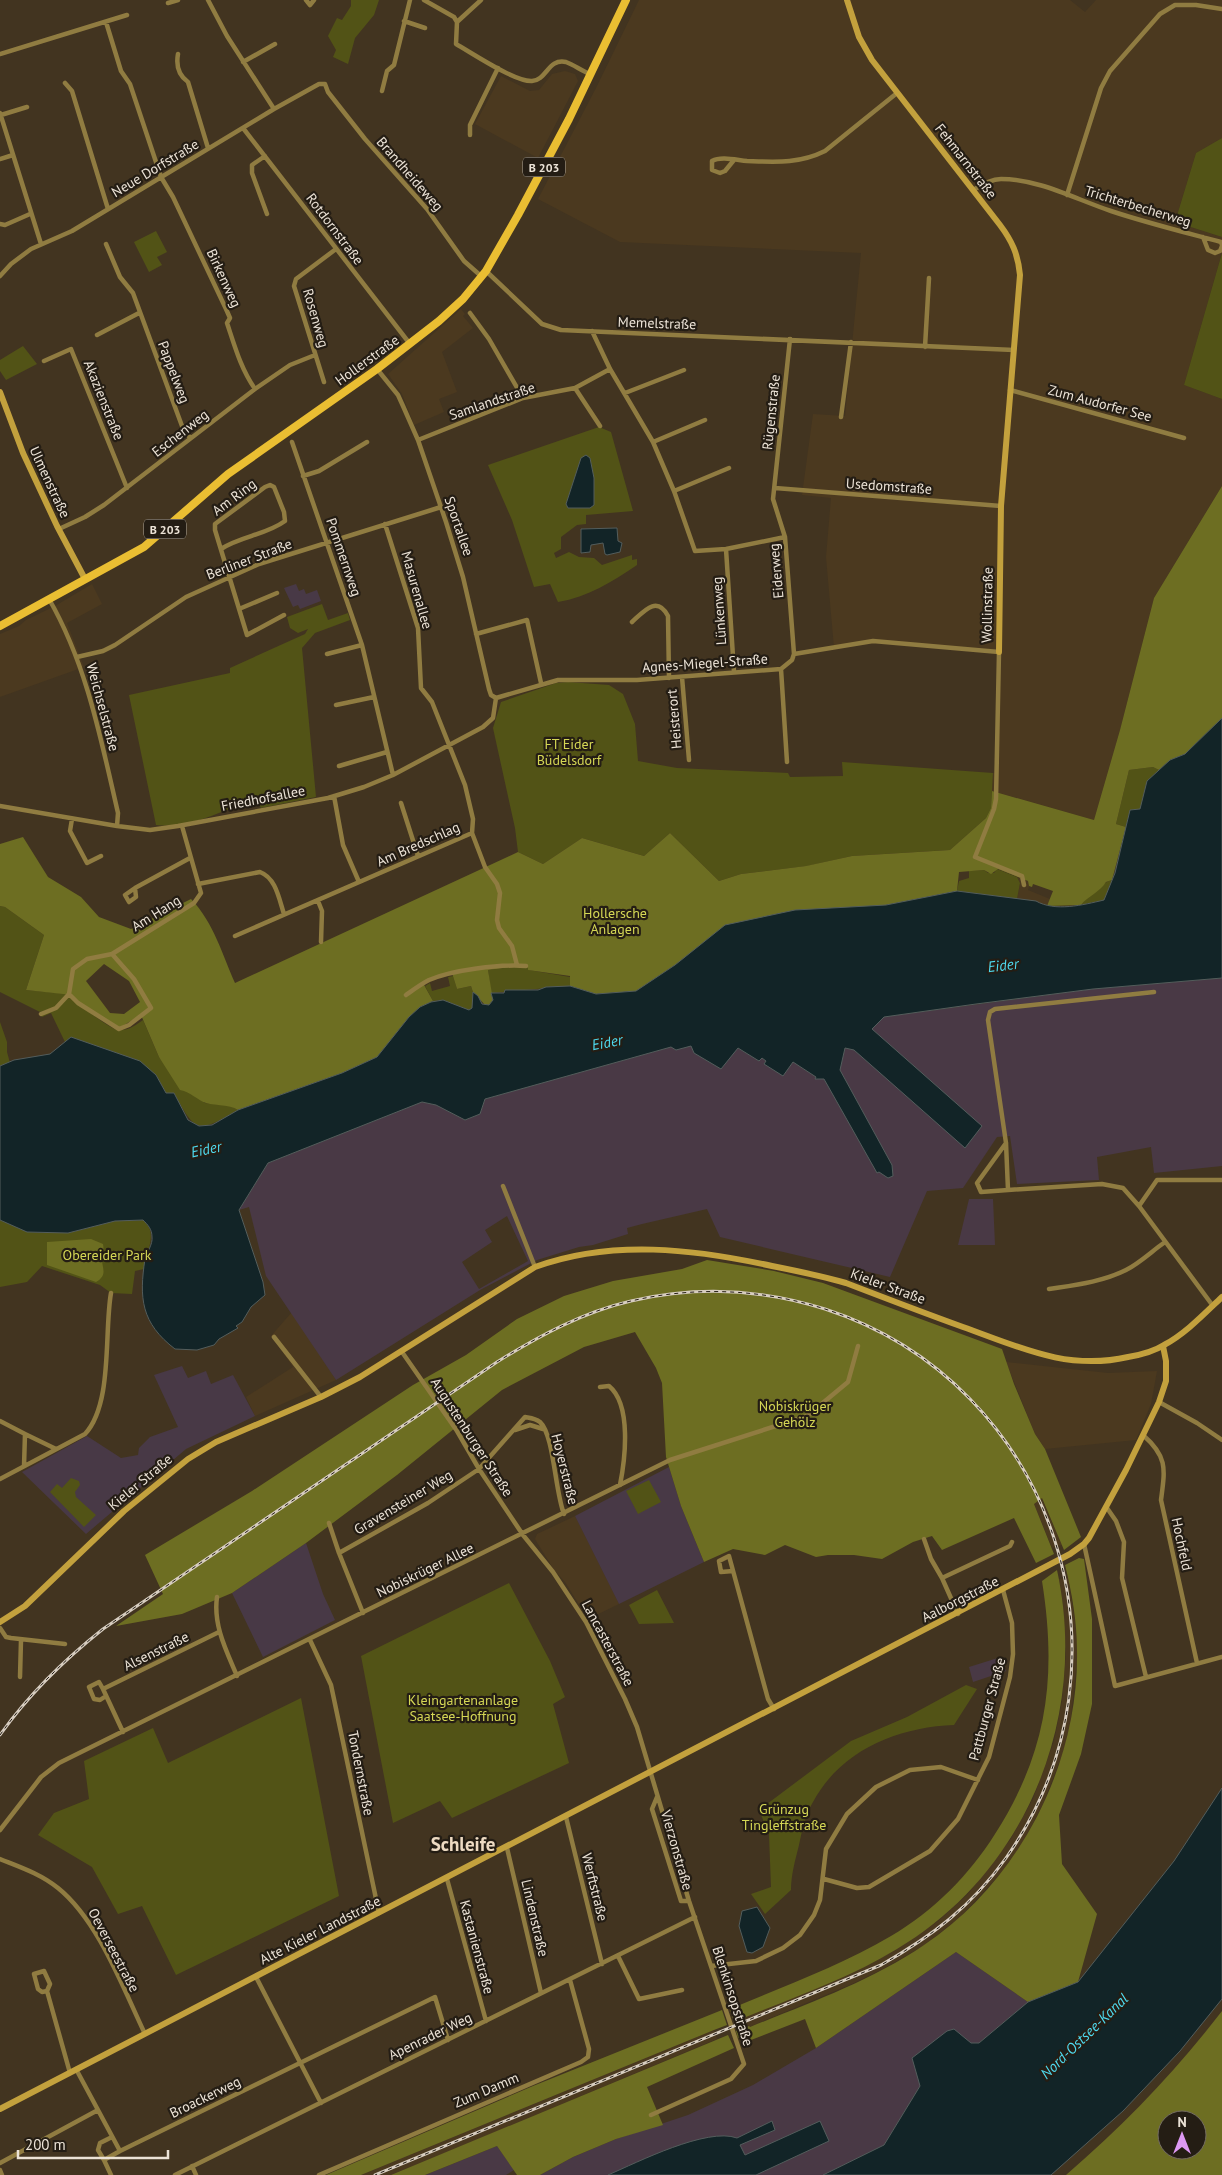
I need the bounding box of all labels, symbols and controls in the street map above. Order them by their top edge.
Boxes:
street label: Fehmarnstraße [931,120,1001,202]
street label: Brandheideweg [373,133,447,215]
street label: Neue Dorfstraße [108,135,202,201]
road number: B 203 [523,158,565,176]
street label: Trichterbecherweg [1083,181,1193,231]
street label: Rotdornstraße [302,190,368,268]
street label: Birkenweg [203,246,245,310]
street label: Rosenweg [299,286,333,350]
street label: Memelstraße [617,313,697,333]
street label: Hollerstraße [331,331,403,389]
street label: Pappelweg [154,338,194,406]
street label: Akazienstraße [80,358,128,442]
street label: Rügenstraße [758,373,784,451]
street label: Samlandstraße [447,378,537,424]
street label: Zum Audorfer See [1046,381,1154,425]
street label: Eschenweg [148,405,212,461]
street label: Ulmenstraße [26,443,74,521]
street label: Usedomstraße [845,474,933,498]
street label: Am Ring [208,475,260,519]
street label: Sportallee [440,494,478,558]
street label: Pommernweg [322,515,366,599]
road number: B 203 [144,520,186,538]
street label: Berliner Straße [204,534,294,584]
street label: Eiderweg [765,543,787,599]
street label: Masurenallee [397,549,437,631]
street label: Wollinstraße [977,567,997,643]
street label: Lünkenweg [708,576,730,646]
street label: Agnes-Miegel-Straße [641,650,769,676]
street label: Weichselstraße [83,661,123,753]
street label: Heisterort [662,688,686,750]
park label: FT Eider Büdelsdorf [537,735,602,769]
street label: Friedhofsallee [220,781,306,815]
street label: Am Bredschlag [374,818,462,870]
street label: Am Hang [128,891,184,935]
park label: Hollersche Anlagen [583,904,647,938]
water label: Eider [986,954,1021,976]
water label: Eider [590,1030,625,1054]
water label: Eider [189,1136,224,1162]
park label: Obereider Park [63,1246,152,1264]
street label: Kieler Straße [848,1264,928,1308]
street label: Augustenburger Straße [427,1374,517,1500]
park label: Nobiskrüger Gehölz [759,1397,832,1431]
street label: Hoyerstraße [547,1432,583,1506]
street label: Kieler Straße [104,1450,176,1514]
street label: Gravensteiner Weg [351,1466,455,1538]
street label: Hochfeld [1168,1516,1196,1572]
street label: Nobiskrüger Allee [373,1539,477,1601]
street label: Aalborgstraße [918,1572,1002,1626]
street label: Lancasterstraße [578,1597,638,1689]
street label: Alsenstraße [120,1627,192,1675]
street label: Pattburger Straße [965,1655,1009,1763]
park label: Kleingartenanlage Saatsee-Hoffnung [408,1691,518,1725]
street label: Tondernstraße [344,1729,378,1817]
park label: Grünzug Tingleffstraße [742,1800,826,1834]
street label: Vierzonstraße [657,1807,697,1892]
district label: Schleife [431,1832,495,1856]
street label: Werftstraße [578,1851,612,1923]
street label: Lindenstraße [517,1878,553,1958]
street label: Alte Kieler Landstraße [256,1892,384,1968]
street label: Kastanienstraße [456,1898,498,1996]
street label: Oeverseestraße [84,1905,144,1995]
street label: Blenkinsopstraße [708,1944,758,2048]
water label: Nord-Ostsee-Kanal [1036,1989,1132,2083]
street label: Apenrader Weg [385,2008,475,2064]
street label: Zum Damm [451,2068,521,2112]
street label: Broackerweg [167,2072,243,2122]
north arrow [1157,2110,1207,2160]
text: N [1177,2113,1187,2131]
scale bar [18,2128,168,2160]
text: 200 m [25,2135,66,2154]

